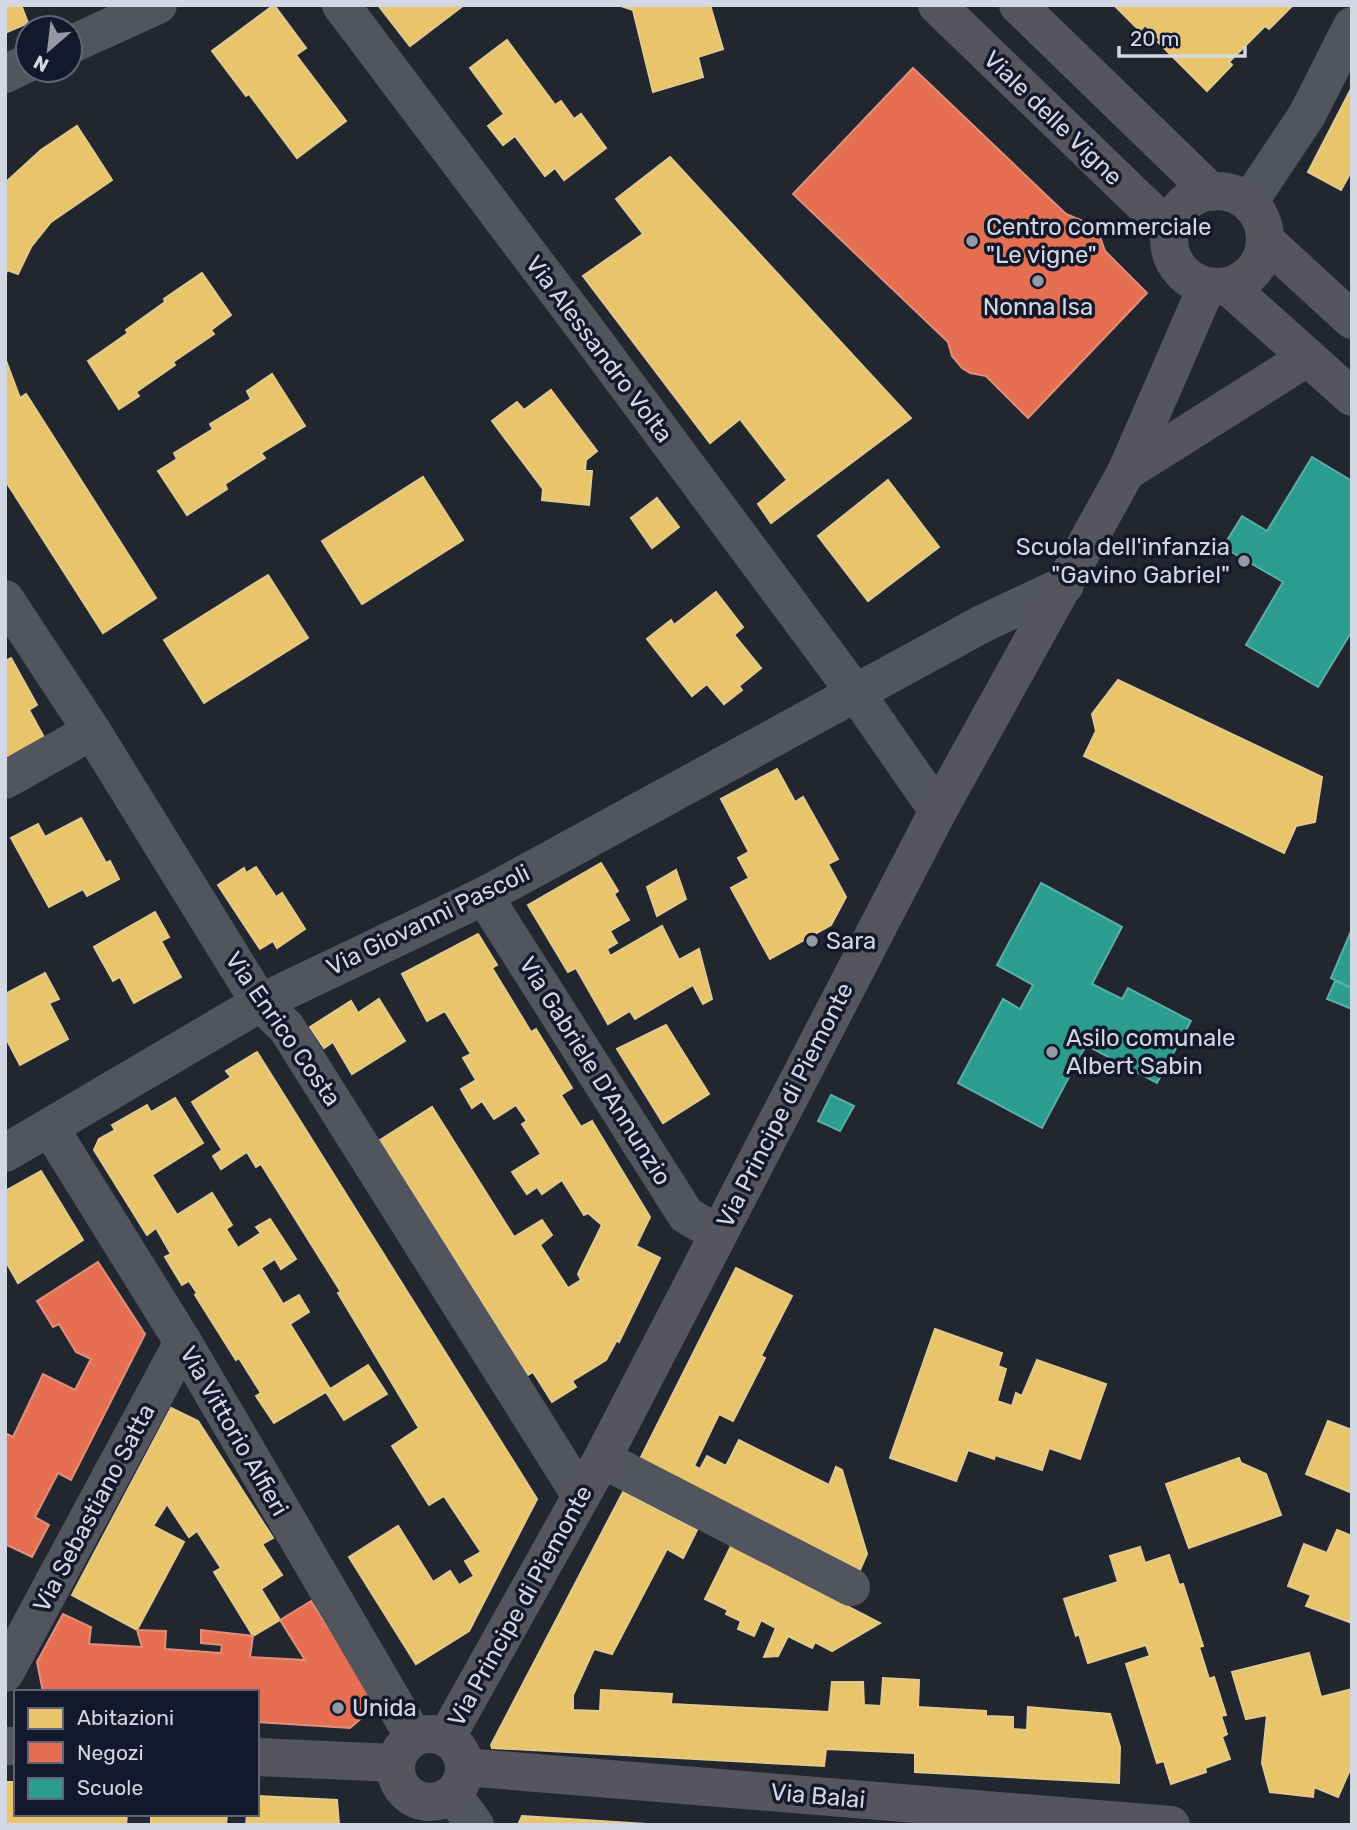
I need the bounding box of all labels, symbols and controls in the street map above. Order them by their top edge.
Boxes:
north arrow [14,14,84,84]
scale bar [1119,14,1245,58]
text: 20 m [1130,26,1179,51]
street label: Viale delle Vigne [978,45,1128,191]
text: N [30,50,53,77]
place label: Centro commerciale "Le vigne" [986,213,1211,269]
marker: Centro commerciale "Le vigne" [964,233,980,249]
street label: Via Alessandro Volta [520,250,678,448]
marker: Nonna Isa [1030,273,1046,289]
place label: Nonna Isa [983,293,1093,321]
place label: Scuola dell'infanzia "Gavino Gabriel" [1016,533,1230,589]
marker: Scuola dell'infanzia "Gavino Gabriel" [1236,553,1252,569]
street label: Via Giovanni Pascoli [322,859,534,981]
place label: Sara [826,927,876,955]
marker: Sara [804,933,820,949]
street label: Via Enrico Costa [219,946,347,1112]
street label: Via Gabriele D'Annunzio [513,952,677,1190]
street label: Via Principe di Piemonte [711,978,859,1232]
place label: Asilo comunale Albert Sabin [1066,1024,1236,1080]
marker: Asilo comunale Albert Sabin [1044,1044,1060,1060]
street label: Via Vittorio Alfieri [174,1341,294,1521]
street label: Via Sebastiano Satta [27,1399,161,1617]
street label: Via Principe di Piemonte [442,1481,598,1731]
legend [14,1690,259,1816]
place label: Unida [352,1694,417,1722]
marker: Unida [330,1700,346,1716]
text: Abitazioni [77,1705,174,1730]
text: Negozi [77,1740,144,1765]
text: Scuole [77,1775,143,1800]
street label: Via Balai [770,1778,866,1814]

